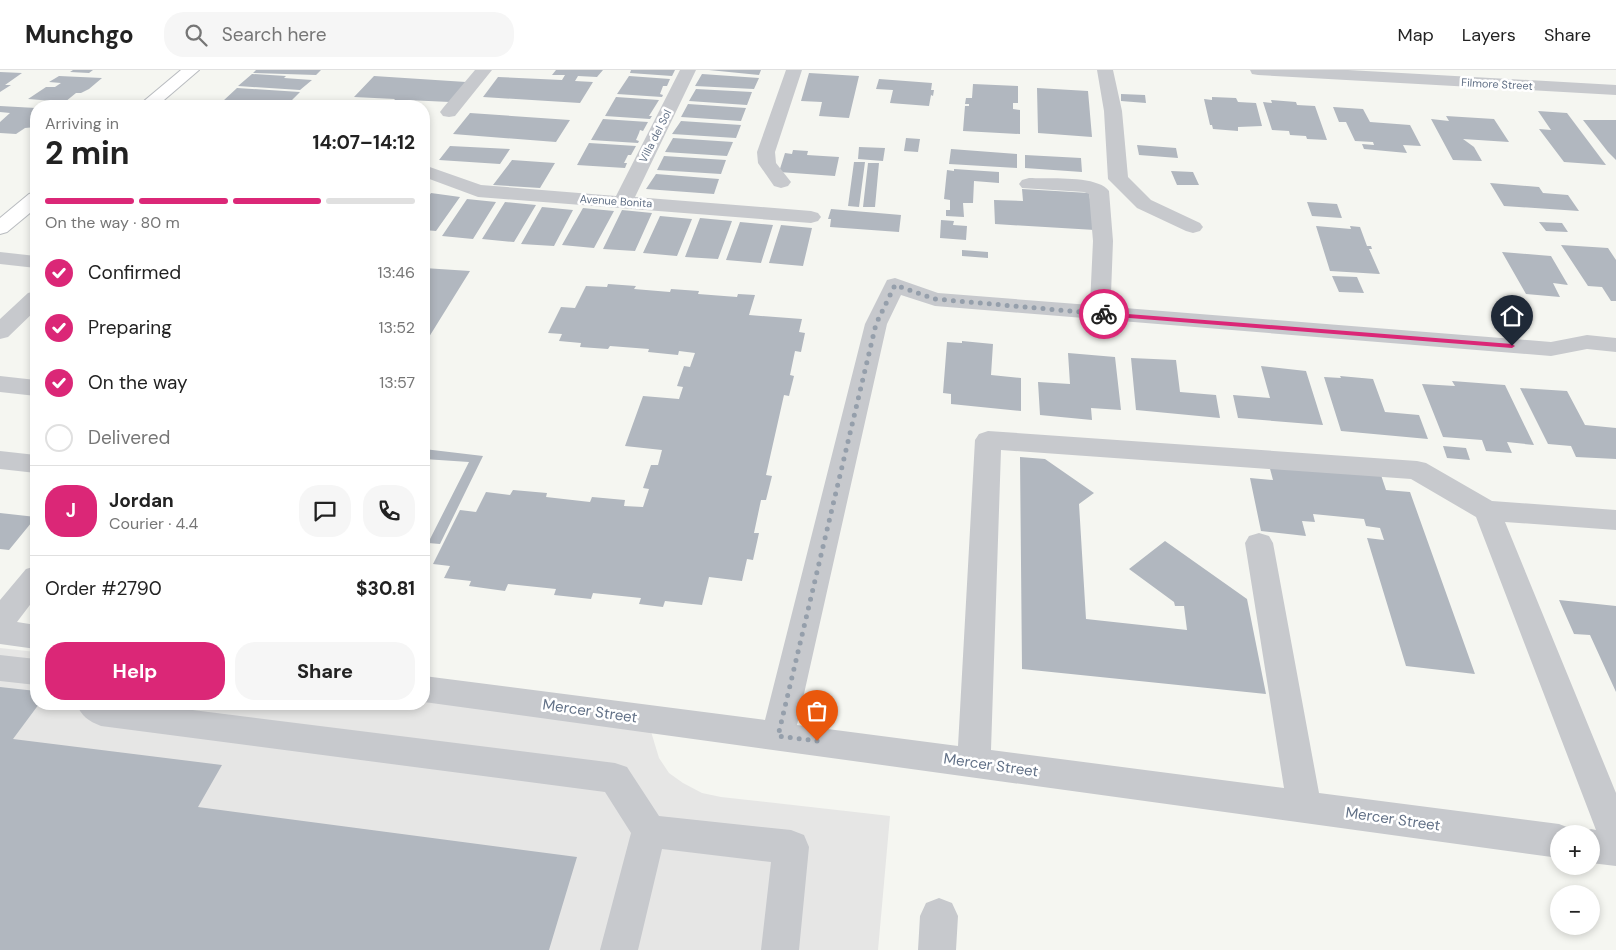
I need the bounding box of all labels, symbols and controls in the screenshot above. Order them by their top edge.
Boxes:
search box [164,12,514,57]
text: Munchgo [25,19,134,50]
icon: search [182,21,210,49]
text: Search here [222,22,327,47]
text: Map [1398,23,1434,47]
text: Layers [1462,23,1516,47]
text: Share [1544,23,1591,47]
street label: Filmore Street [1461,75,1533,93]
street label: Villa del Sol [636,107,674,165]
text: Arriving in [45,113,119,134]
text: 14:07–14:12 [313,130,415,155]
text: 2 min [45,132,130,174]
street label: Avenue Bonita [579,191,653,211]
text: On the way · 80 m [45,212,180,233]
icon: check [45,259,73,287]
text: Confirmed [88,260,181,285]
text: 13:46 [378,262,415,283]
courier [1079,289,1129,339]
pin [1491,295,1533,346]
icon: bike [1090,300,1118,328]
icon: home [1498,302,1526,330]
icon: check [45,314,73,342]
text: Preparing [88,315,172,340]
text: 13:52 [379,317,415,338]
icon: check [45,369,73,397]
text: On the way [88,370,188,395]
text: 13:57 [379,372,415,393]
text: Delivered [88,425,170,450]
button: chat [299,485,351,537]
button: phone [363,485,415,537]
text: Jordan [109,488,174,513]
text: J [66,498,76,523]
text: Courier · 4.4 [109,513,198,534]
text: Order #2790 [45,576,162,601]
text: $30.81 [356,576,415,601]
button: Help [45,642,225,700]
button: Share [235,642,415,700]
pin [796,690,838,741]
street label: Mercer Street [541,694,639,728]
icon: bag [803,697,831,725]
street label: Mercer Street [942,748,1040,782]
street label: Mercer Street [1344,802,1442,836]
map controls [1550,825,1600,935]
button: + [1550,825,1600,875]
button: − [1550,885,1600,935]

